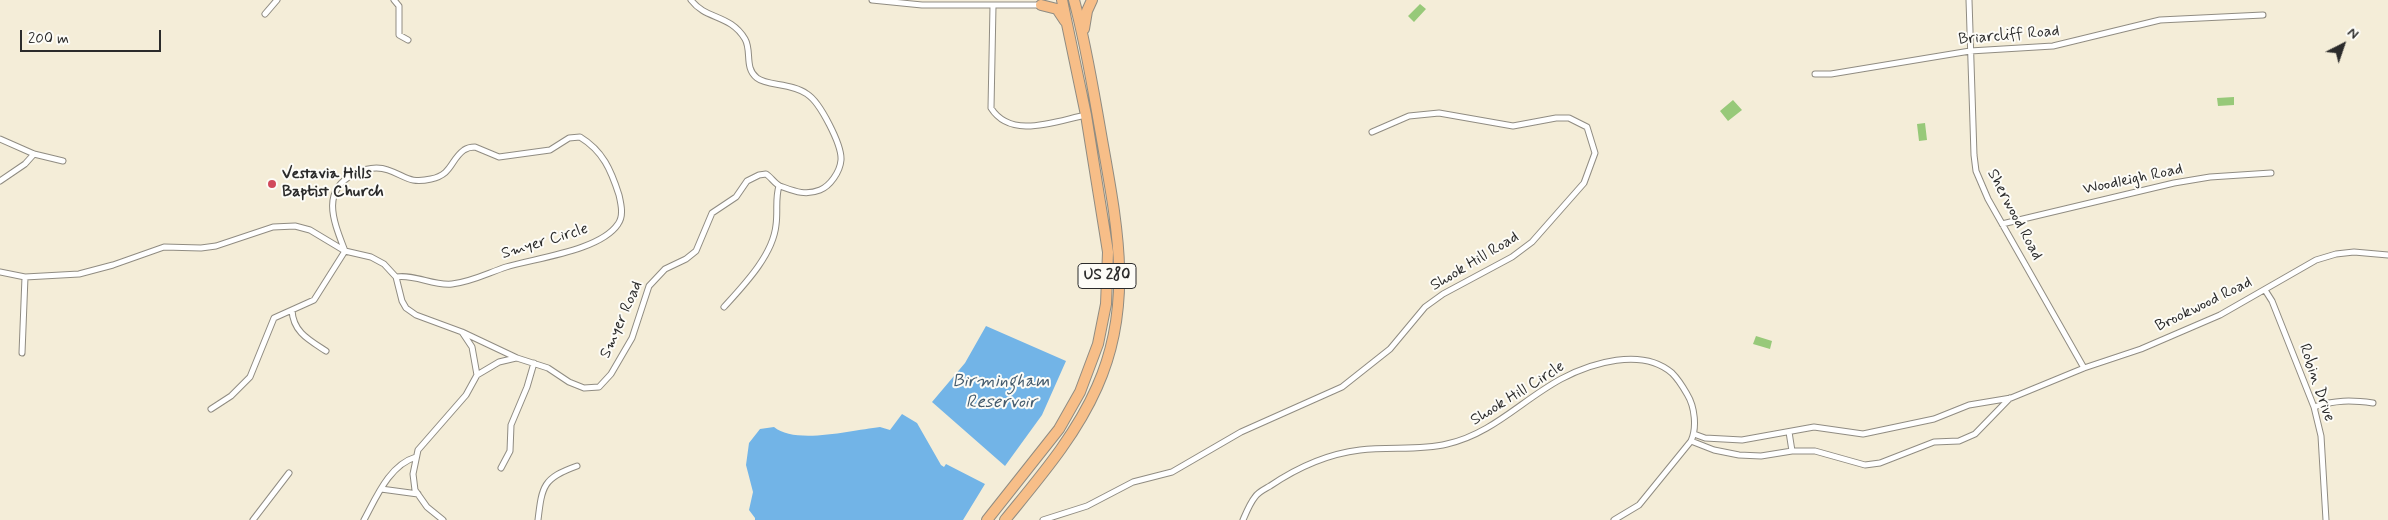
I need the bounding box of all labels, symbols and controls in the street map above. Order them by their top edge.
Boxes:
scale bar [22,20,164,52]
north arrow [2318,20,2368,70]
street label: Briarcliff Road [1958,22,2060,50]
text: N [2343,24,2362,44]
text: 200 m [28,29,69,49]
street label: Woodleigh Road [2081,160,2185,200]
place label: Vestavia Hills Baptist Church [282,165,384,203]
street label: Sherwood Road [1982,166,2046,264]
marker: Vestavia Hills Baptist Church [266,178,278,190]
street label: Smyer Circle [499,220,591,264]
street label: Shook Hill Road [1427,228,1523,296]
road number: US 280 [1078,264,1136,288]
street label: Brookwood Road [2153,273,2255,337]
street label: Smyer Road [596,278,648,362]
street label: Robin Drive [2294,342,2338,424]
street label: Shook Hill Circle [1467,357,1569,431]
water label: Birmingham Reservoir [952,371,1050,414]

